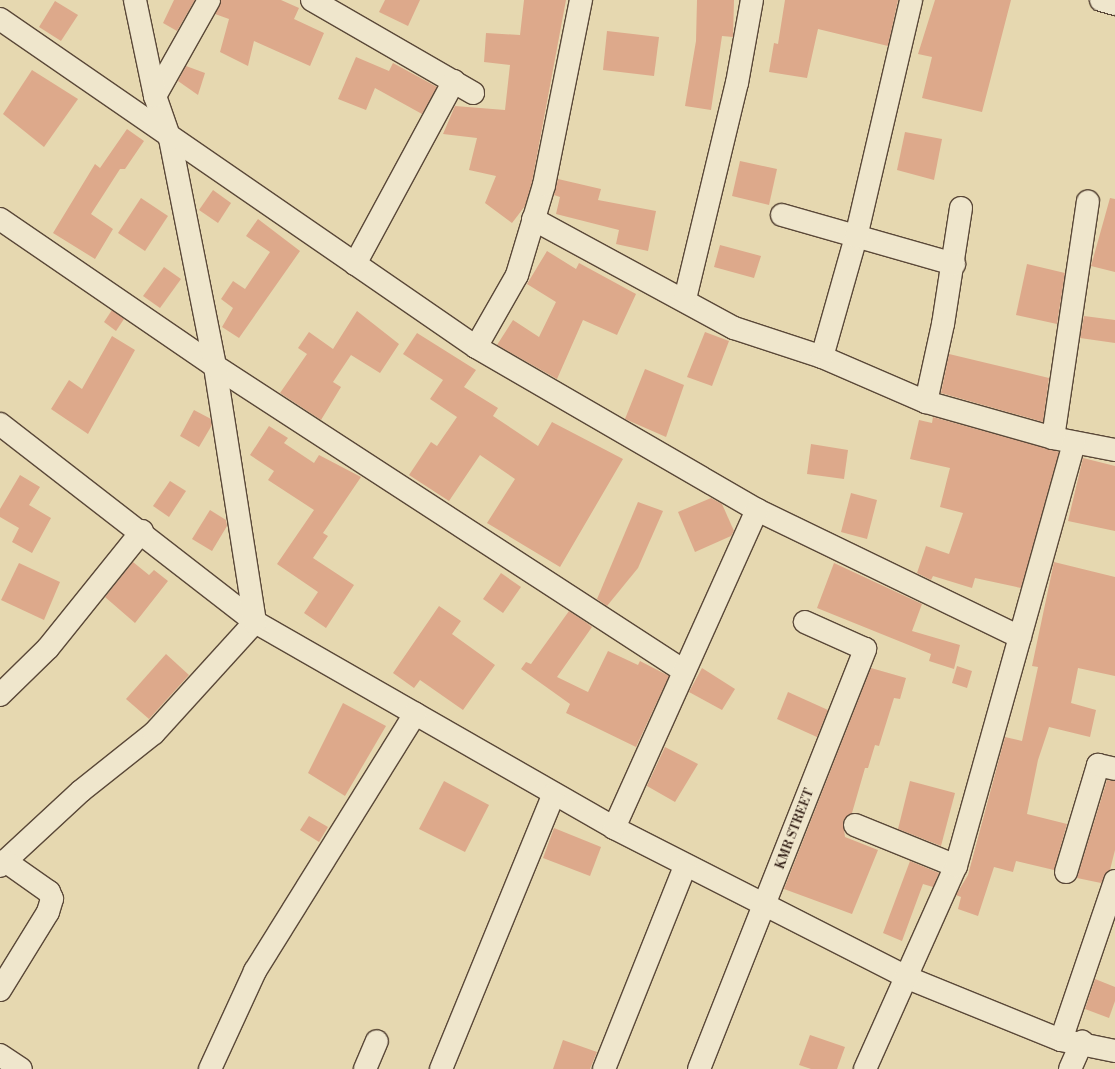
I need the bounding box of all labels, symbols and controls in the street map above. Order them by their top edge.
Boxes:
street label: KMR STREET [772,787,818,871]

